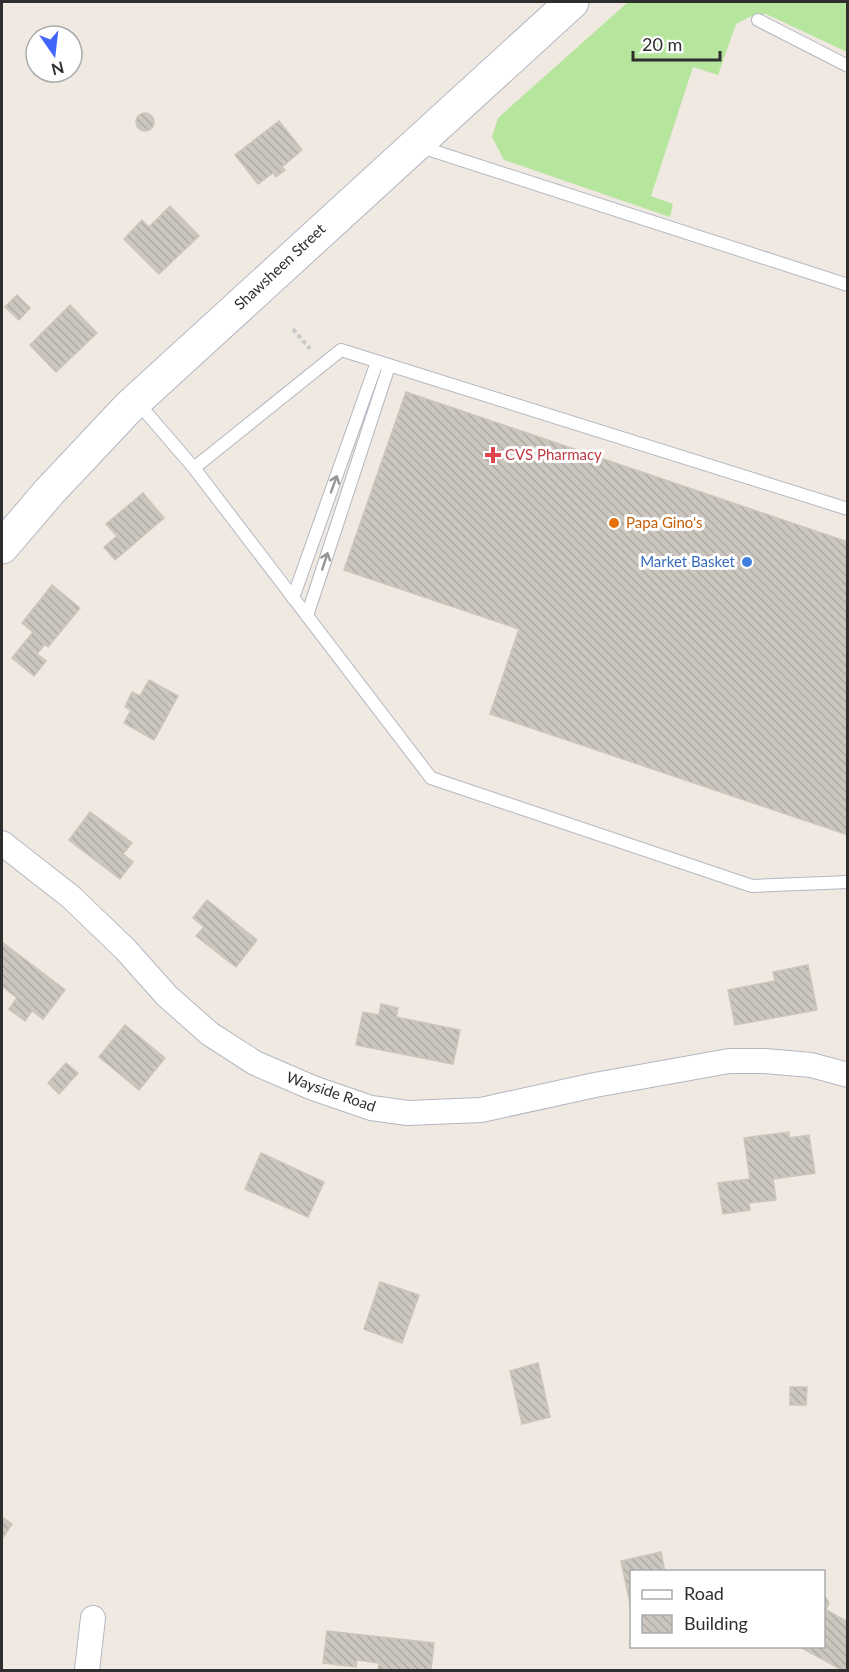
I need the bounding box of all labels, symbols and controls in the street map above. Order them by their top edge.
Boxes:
north arrow [24,24,84,84]
scale bar [633,24,720,62]
text: 20 m [642,33,682,55]
text: N [49,58,66,80]
street label: Shawsheen Street [230,219,329,313]
place label: CVS Pharmacy [505,445,602,463]
marker: CVS Pharmacy [486,448,500,462]
one-way arrow [330,475,341,494]
place label: Papa Gino's [626,513,702,531]
marker: Papa Gino's [607,516,621,530]
one-way arrow [321,552,332,571]
place label: Market Basket [640,552,736,570]
marker: Market Basket [740,555,754,569]
street label: Wayside Road [284,1067,378,1115]
legend [630,1570,825,1648]
text: Road [684,1582,724,1604]
text: Building [684,1612,748,1634]

